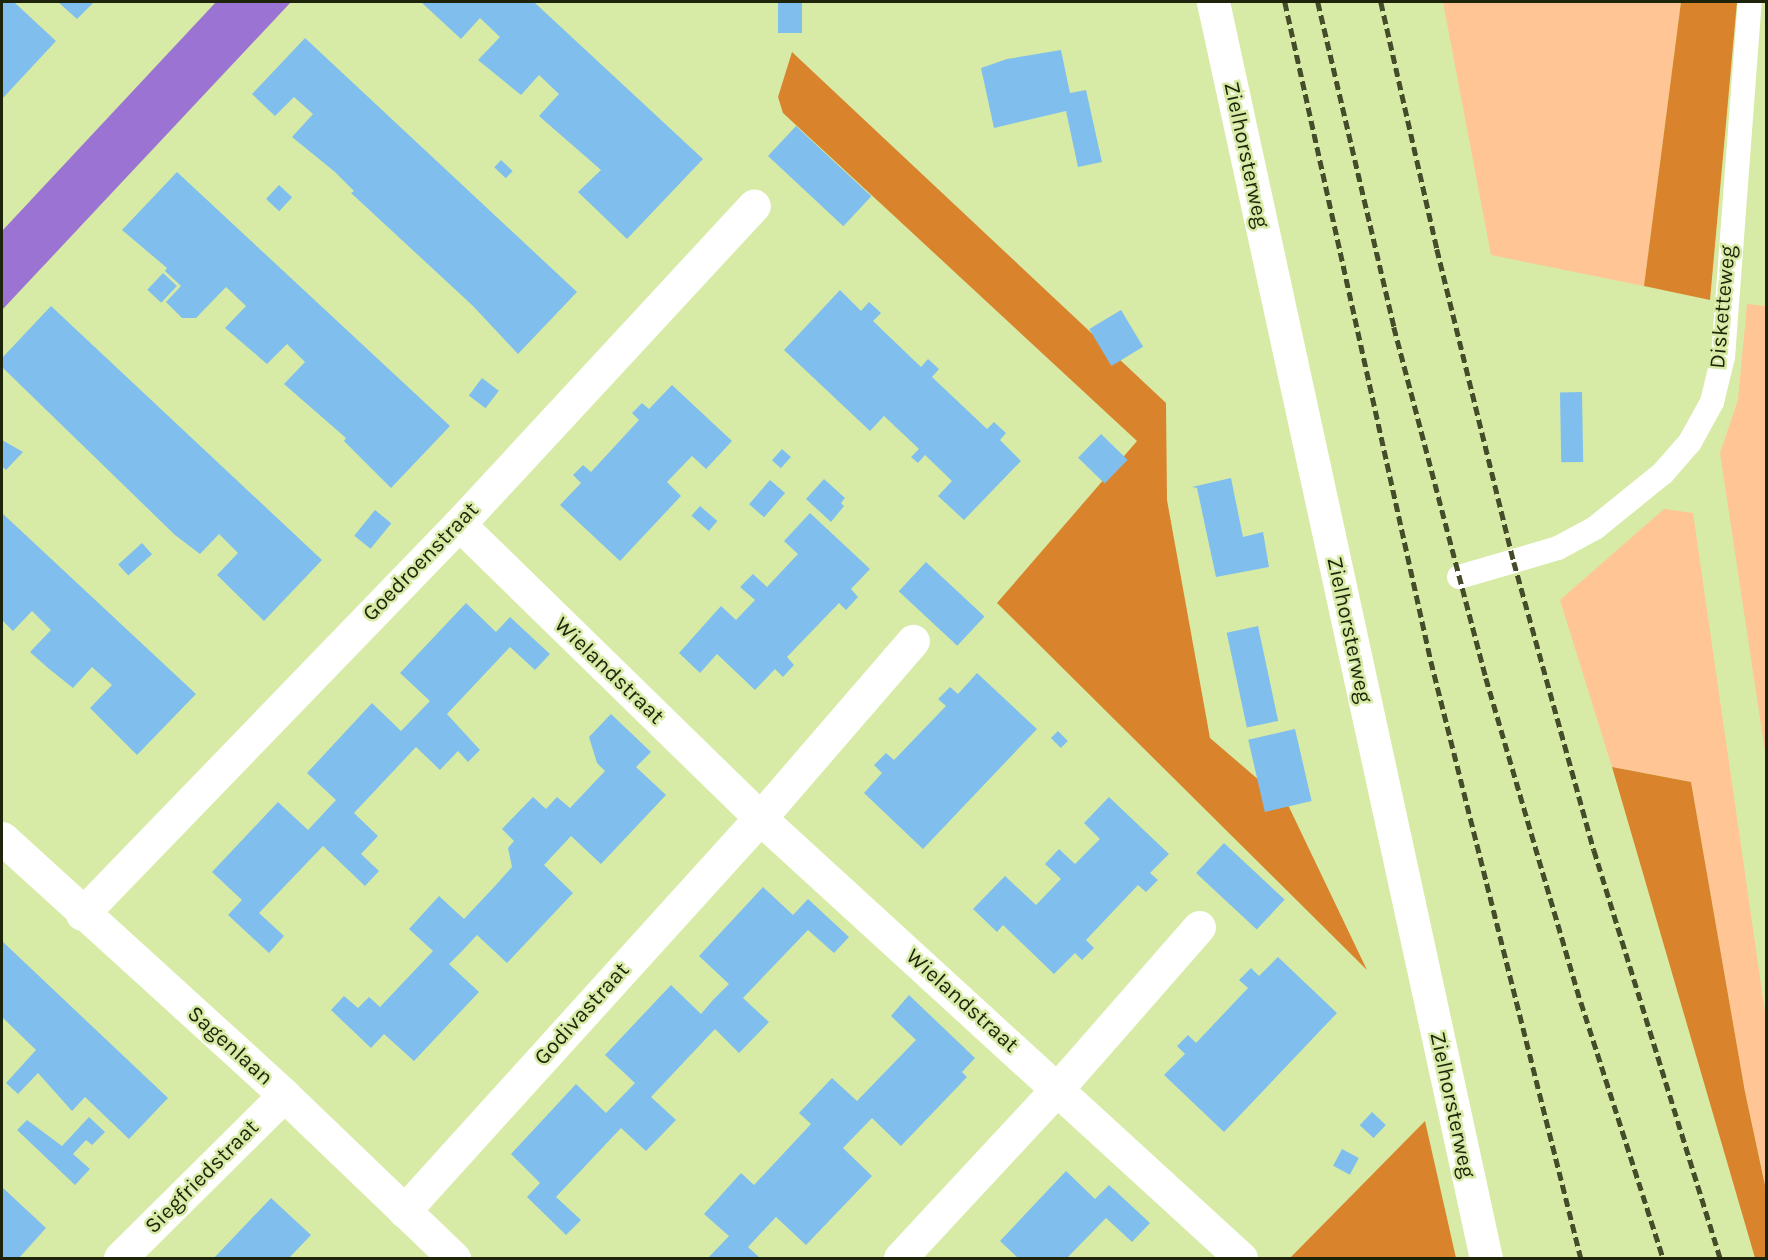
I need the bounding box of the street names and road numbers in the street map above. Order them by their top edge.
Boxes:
street label: Zielhorsterweg [1218,79,1274,231]
street label: Disketteweg [1704,244,1742,370]
street label: Goedroenstraat [358,497,484,627]
street label: Zielhorsterweg [1321,554,1377,706]
street label: Wielandstraat [549,612,669,730]
street label: Wielandstraat [900,944,1024,1058]
street label: Godivastraat [529,957,635,1071]
street label: Sagenlaan [182,1001,278,1091]
street label: Zielhorsterweg [1424,1029,1480,1181]
street label: Siegfriedstraat [140,1115,264,1239]

